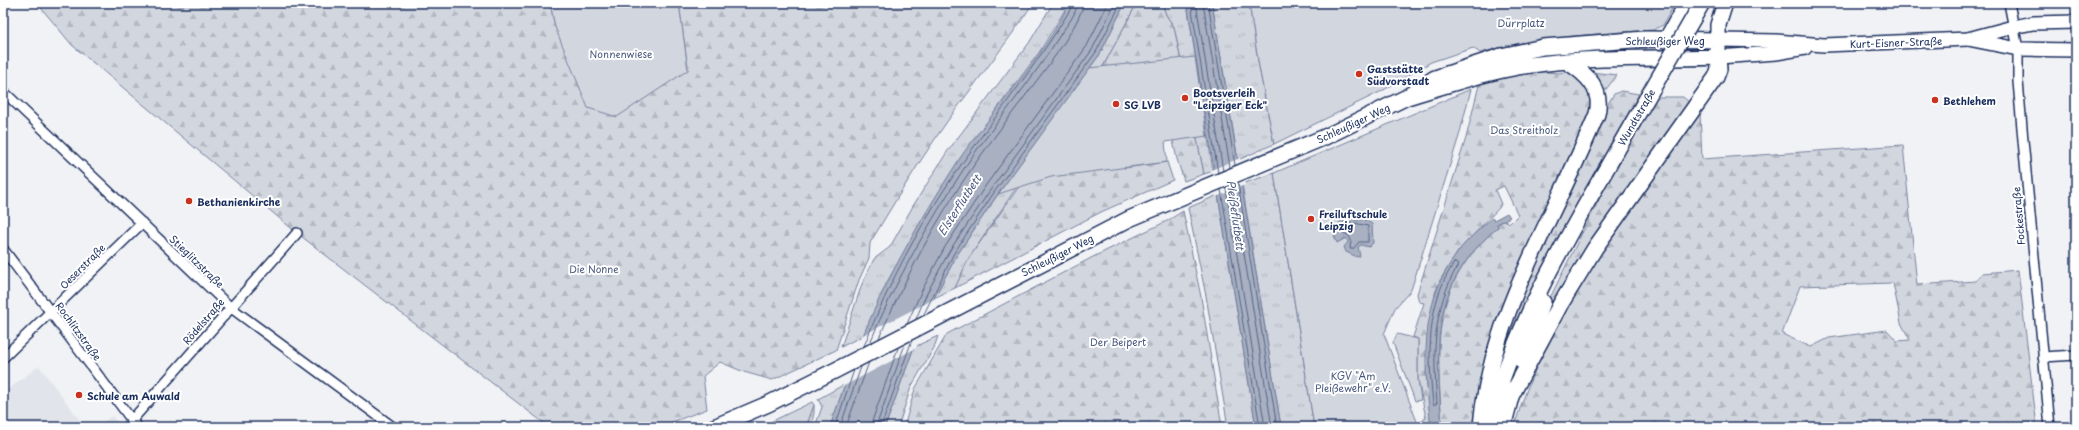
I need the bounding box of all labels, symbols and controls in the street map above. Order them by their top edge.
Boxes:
park label: Dürrplatz [1497,15,1545,30]
street label: Schleußiger Weg [1625,33,1705,48]
street label: Kurt-Eisner-Straße [1850,33,1942,51]
park label: Nonnenwiese [589,46,653,61]
place label: Gaststätte Südvorstadt [1367,61,1430,88]
marker: Gaststätte Südvorstadt [1354,69,1364,79]
place label: Bootsverleih "Leipziger Eck" [1193,85,1267,112]
street label: Wundtstraße [1614,86,1658,148]
marker: Bootsverleih "Leipziger Eck" [1180,93,1190,103]
place label: Bethlehem [1943,93,1996,108]
marker: Bethlehem [1930,95,1940,105]
place label: SG LVB [1124,97,1161,112]
marker: SG LVB [1111,99,1121,109]
street label: Schleußiger Weg [1314,99,1392,147]
park label: Das Streitholz [1490,122,1558,137]
water label: Elsterflutbett [933,170,986,239]
water label: Pleißeflutbett [1223,179,1250,253]
street label: Fockestraße [2008,186,2028,246]
place label: Bethanienkirche [197,194,281,209]
marker: Bethanienkirche [184,196,194,206]
place label: Freiluftschule Leipzig [1319,206,1388,233]
marker: Freiluftschule Leipzig [1306,214,1316,224]
street label: Schleußiger Weg [1018,230,1096,280]
street label: Stieglitzstraße [166,231,228,291]
street label: Oeserstraße [56,240,108,292]
park label: Die Nonne [569,261,619,276]
street label: Rödelstraße [179,295,227,347]
street label: Rochlitzstraße [53,299,105,363]
park label: Der Beipert [1090,334,1146,349]
park label: KGV "Am Pleißewehr" e.V. [1315,368,1391,395]
place label: Schule am Auwald [87,388,180,403]
marker: Schule am Auwald [74,390,84,400]

